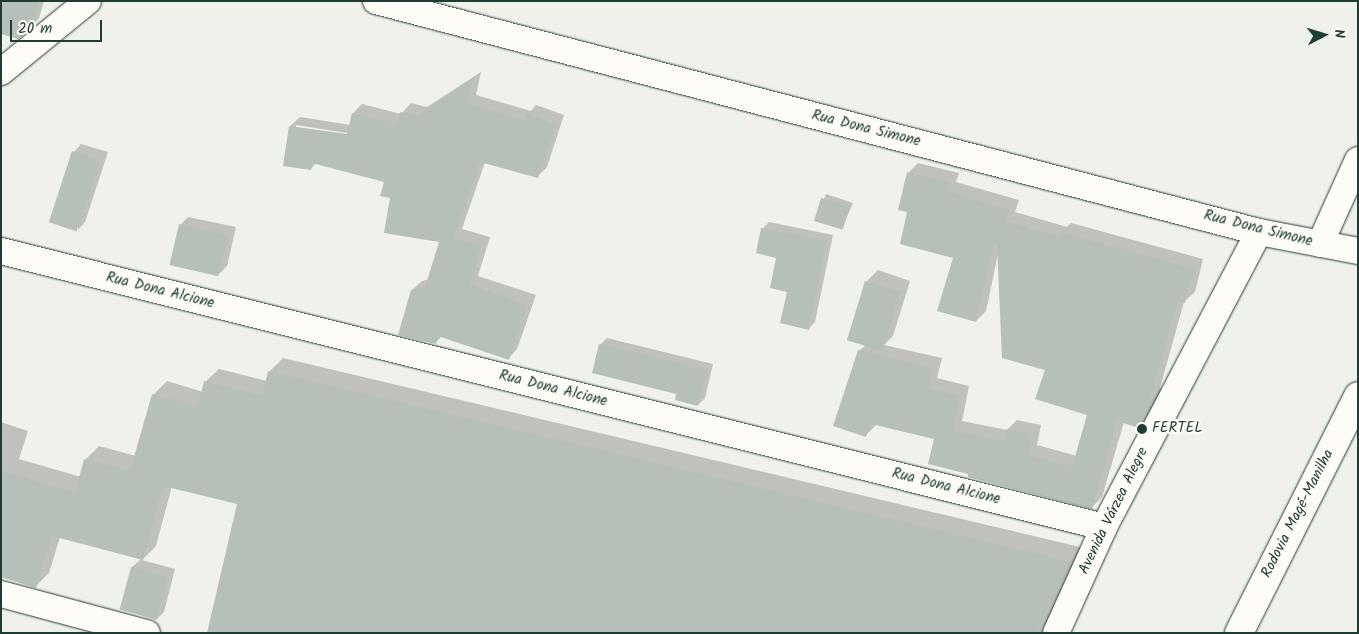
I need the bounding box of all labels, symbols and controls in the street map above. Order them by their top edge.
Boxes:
scale bar [12,10,105,42]
north arrow [1299,10,1349,60]
text: 20 m [18,17,52,41]
text: N [1328,28,1350,39]
street label: Rua Dona Simone [810,107,922,151]
street label: Rua Dona Simone [1202,207,1314,251]
street label: Rua Dona Alcione [104,269,216,313]
street label: Rua Dona Alcione [497,367,609,411]
place label: FERTEL [1152,420,1202,438]
marker: FERTEL [1136,423,1148,435]
street label: Avenida Várzea Alegre [1075,445,1153,577]
street label: Rodovia Magé-Manilha [1258,447,1338,581]
street label: Rua Dona Alcione [890,465,1002,509]

